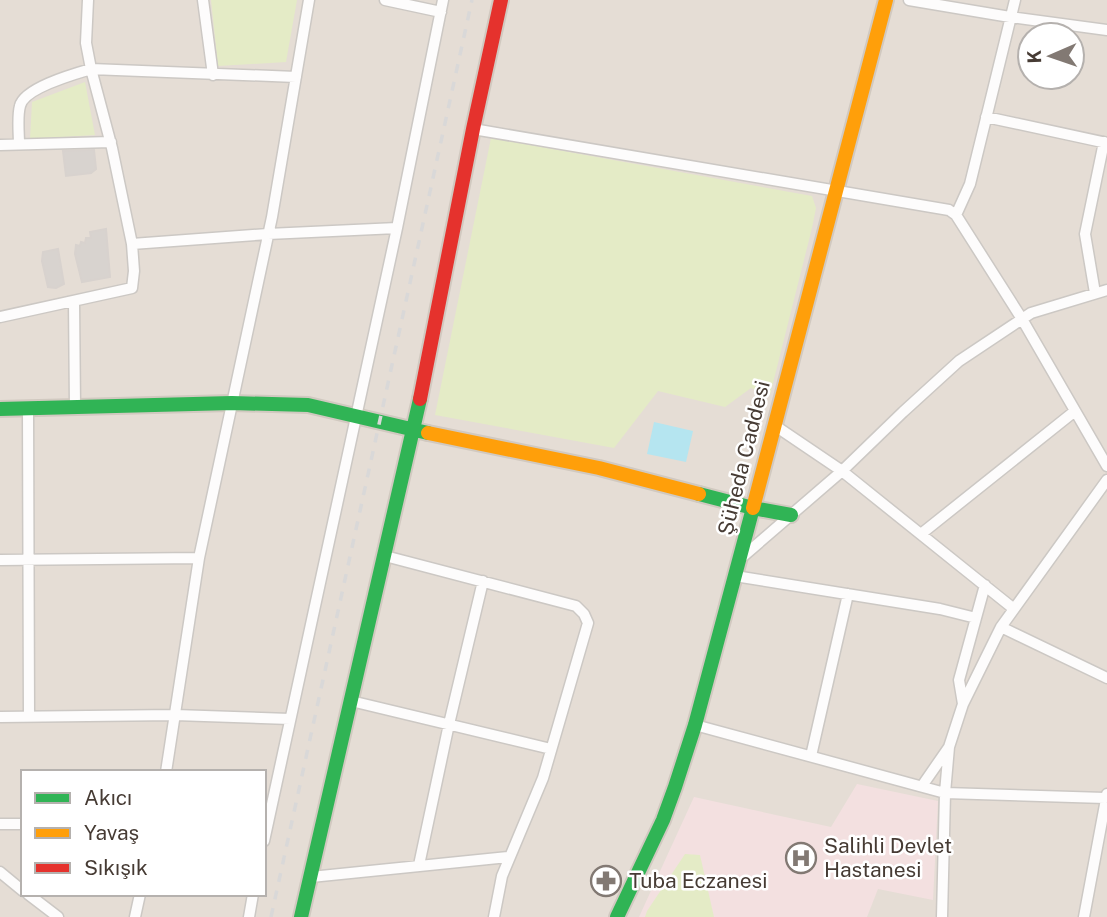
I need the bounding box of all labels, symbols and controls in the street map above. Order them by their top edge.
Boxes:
north arrow [1016,21,1086,91]
text: K [1023,49,1045,64]
street label: Şüheda Caddesi [712,378,775,538]
legend [21,770,266,896]
text: Akıcı [84,785,132,810]
text: Yavaş [84,820,139,845]
place label: Salihli Devlet Hastanesi [824,833,952,882]
hospital icon: Salihli Devlet Hastanesi [784,841,818,875]
text: Sıkışık [84,855,148,880]
pharmacy icon: Tuba Eczanesi [589,864,623,898]
place label: Tuba Eczanesi [629,868,767,893]

